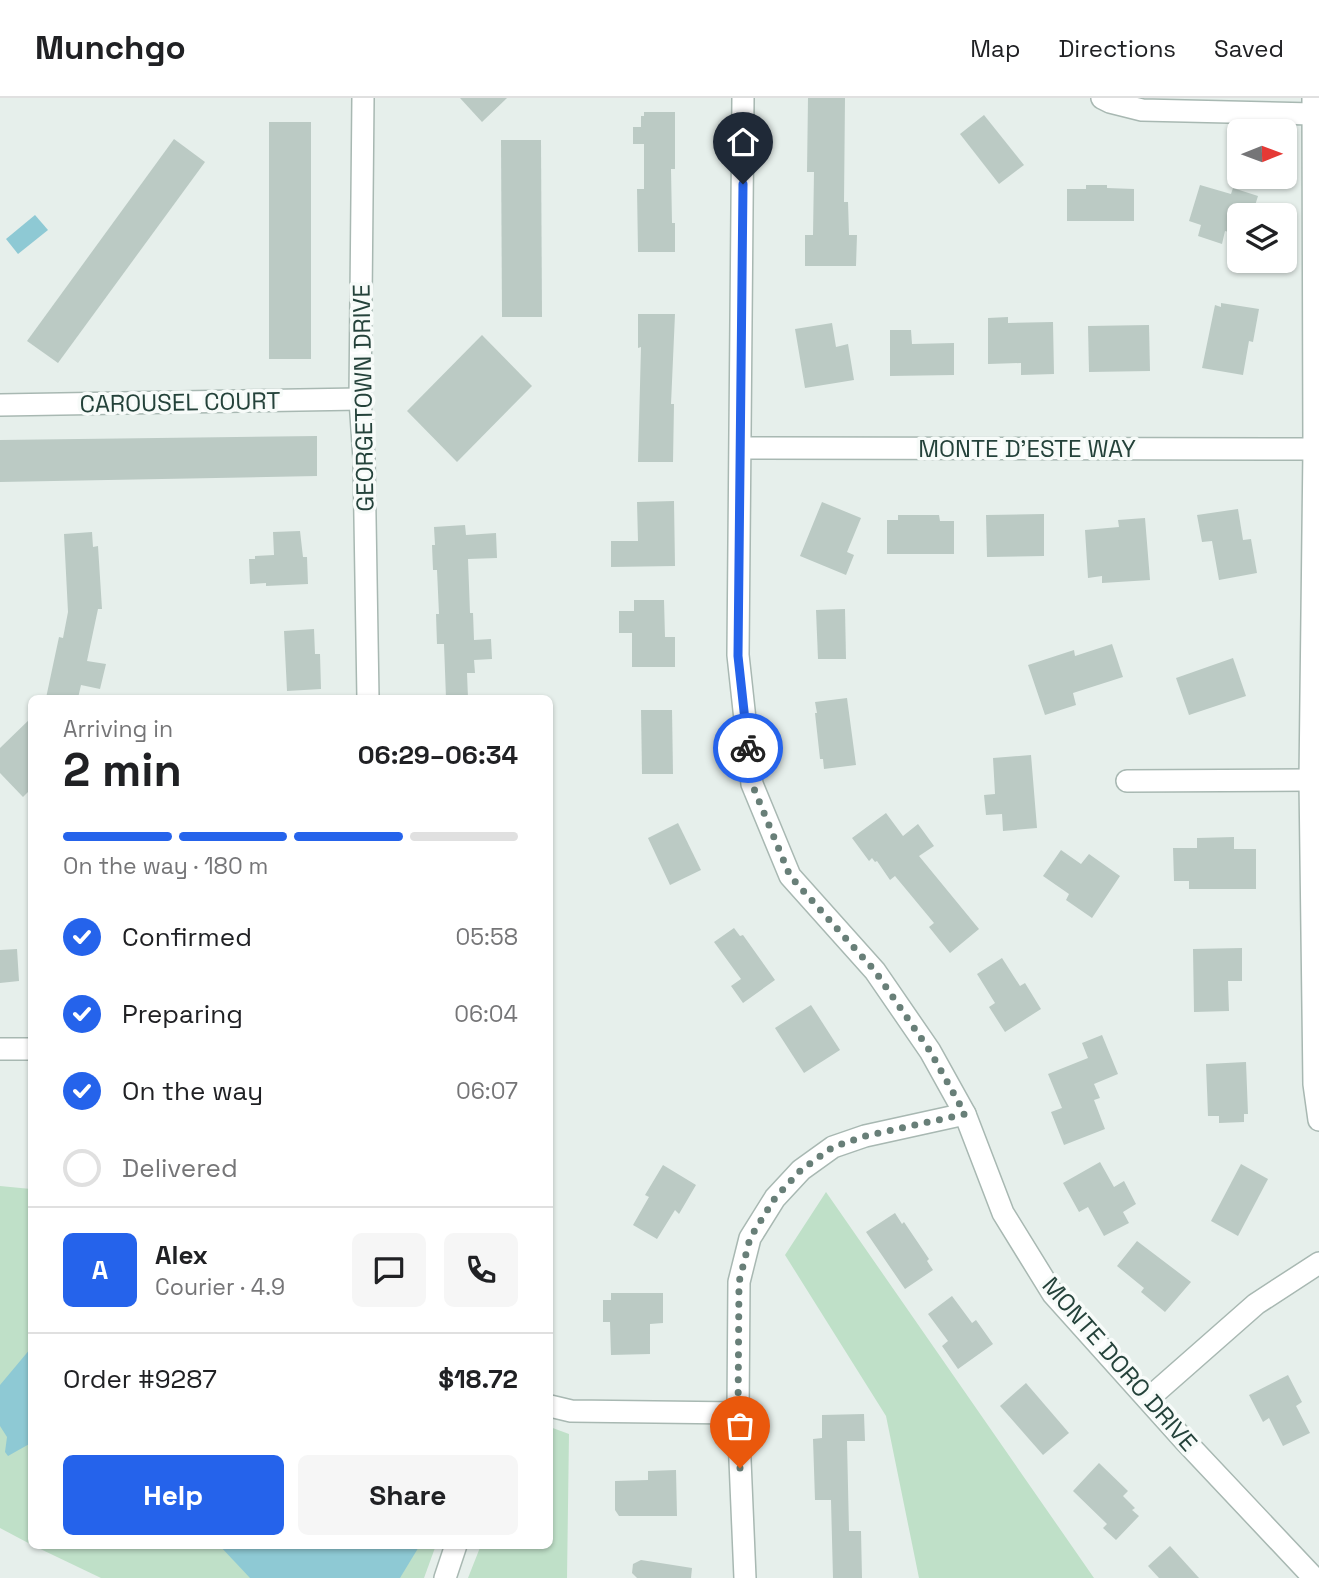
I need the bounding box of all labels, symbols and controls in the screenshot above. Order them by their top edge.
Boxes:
text: Munchgo [35,27,186,69]
text: Map [970,33,1020,64]
text: Directions [1058,33,1176,64]
text: Saved [1214,33,1284,64]
pin [713,112,773,184]
north arrow [1227,119,1297,189]
map controls [1227,119,1297,273]
icon: home [724,123,762,161]
button: layers [1227,203,1297,273]
street label: GEORGETOWN DRIVE [346,284,380,512]
street label: CAROUSEL COURT [79,385,281,419]
street label: MONTE D'ESTE WAY [918,433,1136,464]
courier [713,713,783,783]
text: Arriving in [63,714,173,744]
icon: bike [729,729,767,767]
text: 06:29–06:34 [358,738,518,772]
text: 2 min [63,741,182,799]
text: On the way · 180 m [63,851,268,881]
icon: check [63,918,101,956]
text: Confirmed [122,920,252,954]
text: 05:58 [456,922,518,952]
icon: check [63,995,101,1033]
text: Preparing [122,997,243,1031]
text: 06:04 [454,999,518,1029]
icon: check [63,1072,101,1110]
text: On the way [122,1074,263,1108]
text: 06:07 [456,1076,518,1106]
text: Delivered [122,1151,238,1185]
button: chat [352,1233,426,1307]
button: phone [444,1233,518,1307]
text: Alex [155,1238,208,1272]
text: A [92,1253,108,1287]
street label: MONTE DORO DRIVE [1036,1270,1204,1458]
text: Courier · 4.9 [155,1272,285,1302]
text: Order #9287 [63,1362,217,1396]
text: $18.72 [438,1362,518,1396]
pin [710,1396,770,1468]
icon: bag [721,1407,759,1445]
button: Help [63,1455,284,1535]
button: Share [298,1455,518,1535]

